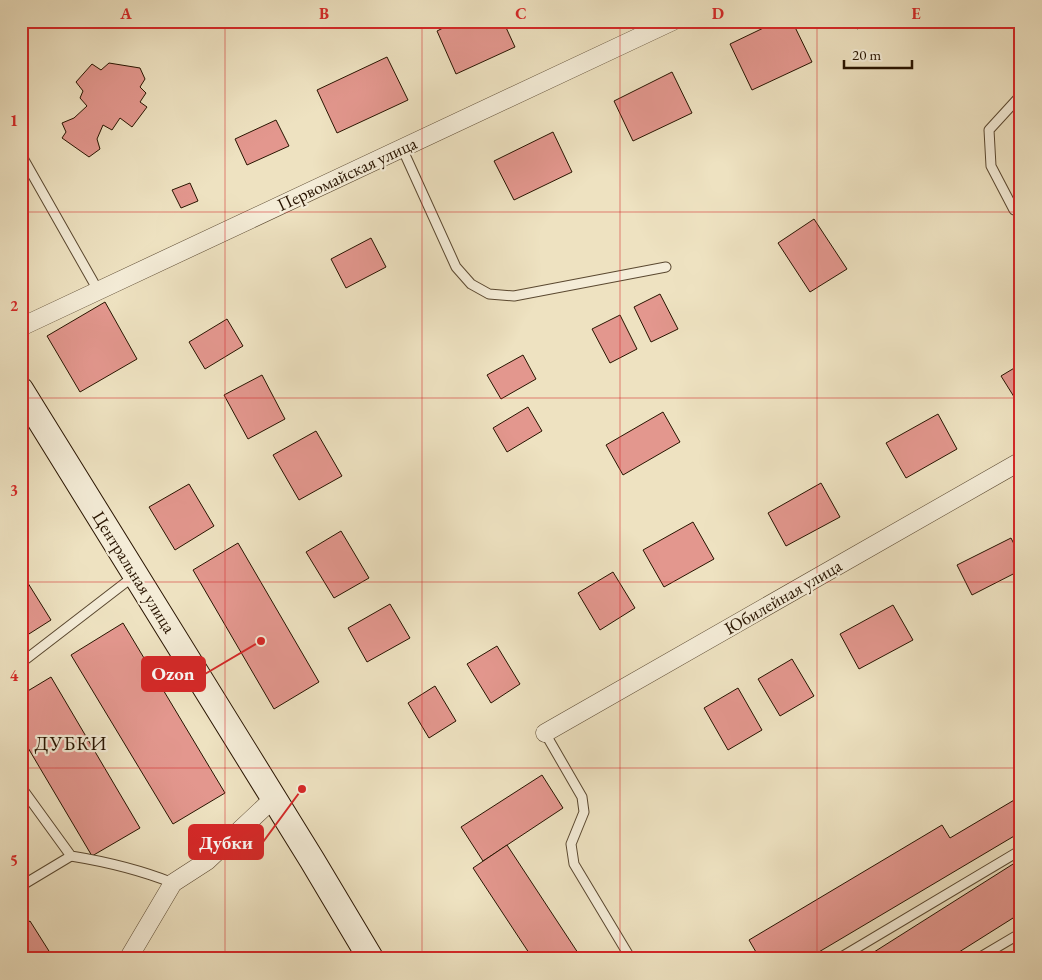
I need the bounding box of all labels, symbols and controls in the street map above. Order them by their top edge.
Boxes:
text: A [119,3,132,24]
text: B [319,3,329,24]
text: C [515,3,527,24]
text: D [712,3,724,24]
text: E [911,3,921,24]
scale bar [844,38,912,70]
text: 20 m [852,45,881,64]
text: 1 [10,110,18,131]
street label: Первомайская улица [273,131,421,216]
text: 2 [10,295,19,316]
text: 3 [10,480,18,501]
street label: Центральная улица [88,506,182,638]
street label: Юбилейная улица [720,553,846,640]
callout: Ozon [142,657,205,691]
text: Ozon [151,661,195,686]
text: 4 [10,665,19,686]
district label: ДУБКИ [35,730,107,756]
callout: Дубки [189,825,263,859]
text: Дубки [199,830,253,855]
text: 5 [10,850,18,871]

